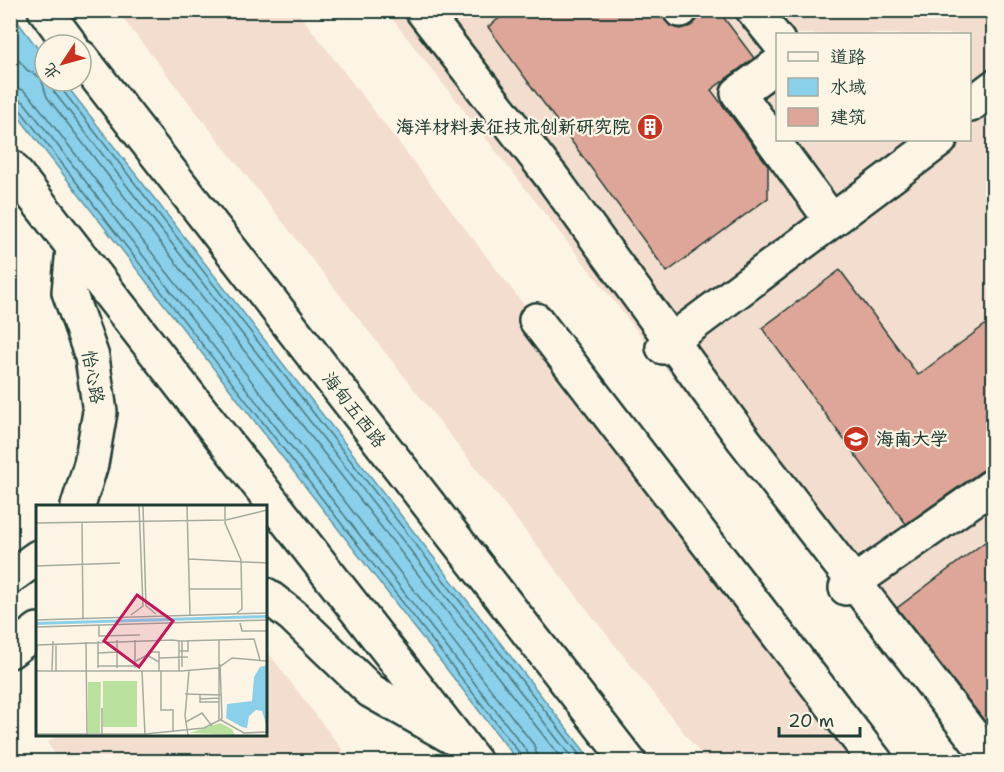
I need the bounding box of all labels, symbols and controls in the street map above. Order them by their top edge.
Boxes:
north arrow [33,33,93,93]
legend [776,33,971,141]
text: 道路 [830,45,866,69]
text: 北 [38,59,64,84]
text: 水域 [830,75,866,99]
text: 建筑 [830,105,866,129]
building icon: 海洋材料表征技术创新研究院 [635,112,665,142]
place label: 海洋材料表征技术创新研究院 [396,115,630,139]
street label: 怡心路 [76,348,110,406]
street label: 海甸五西路 [317,367,391,453]
school or university icon: 海南大学 [841,424,871,454]
place label: 海南大学 [876,427,948,451]
inset map [36,505,267,736]
scale bar [779,700,860,738]
text: 20 m [788,709,834,733]

